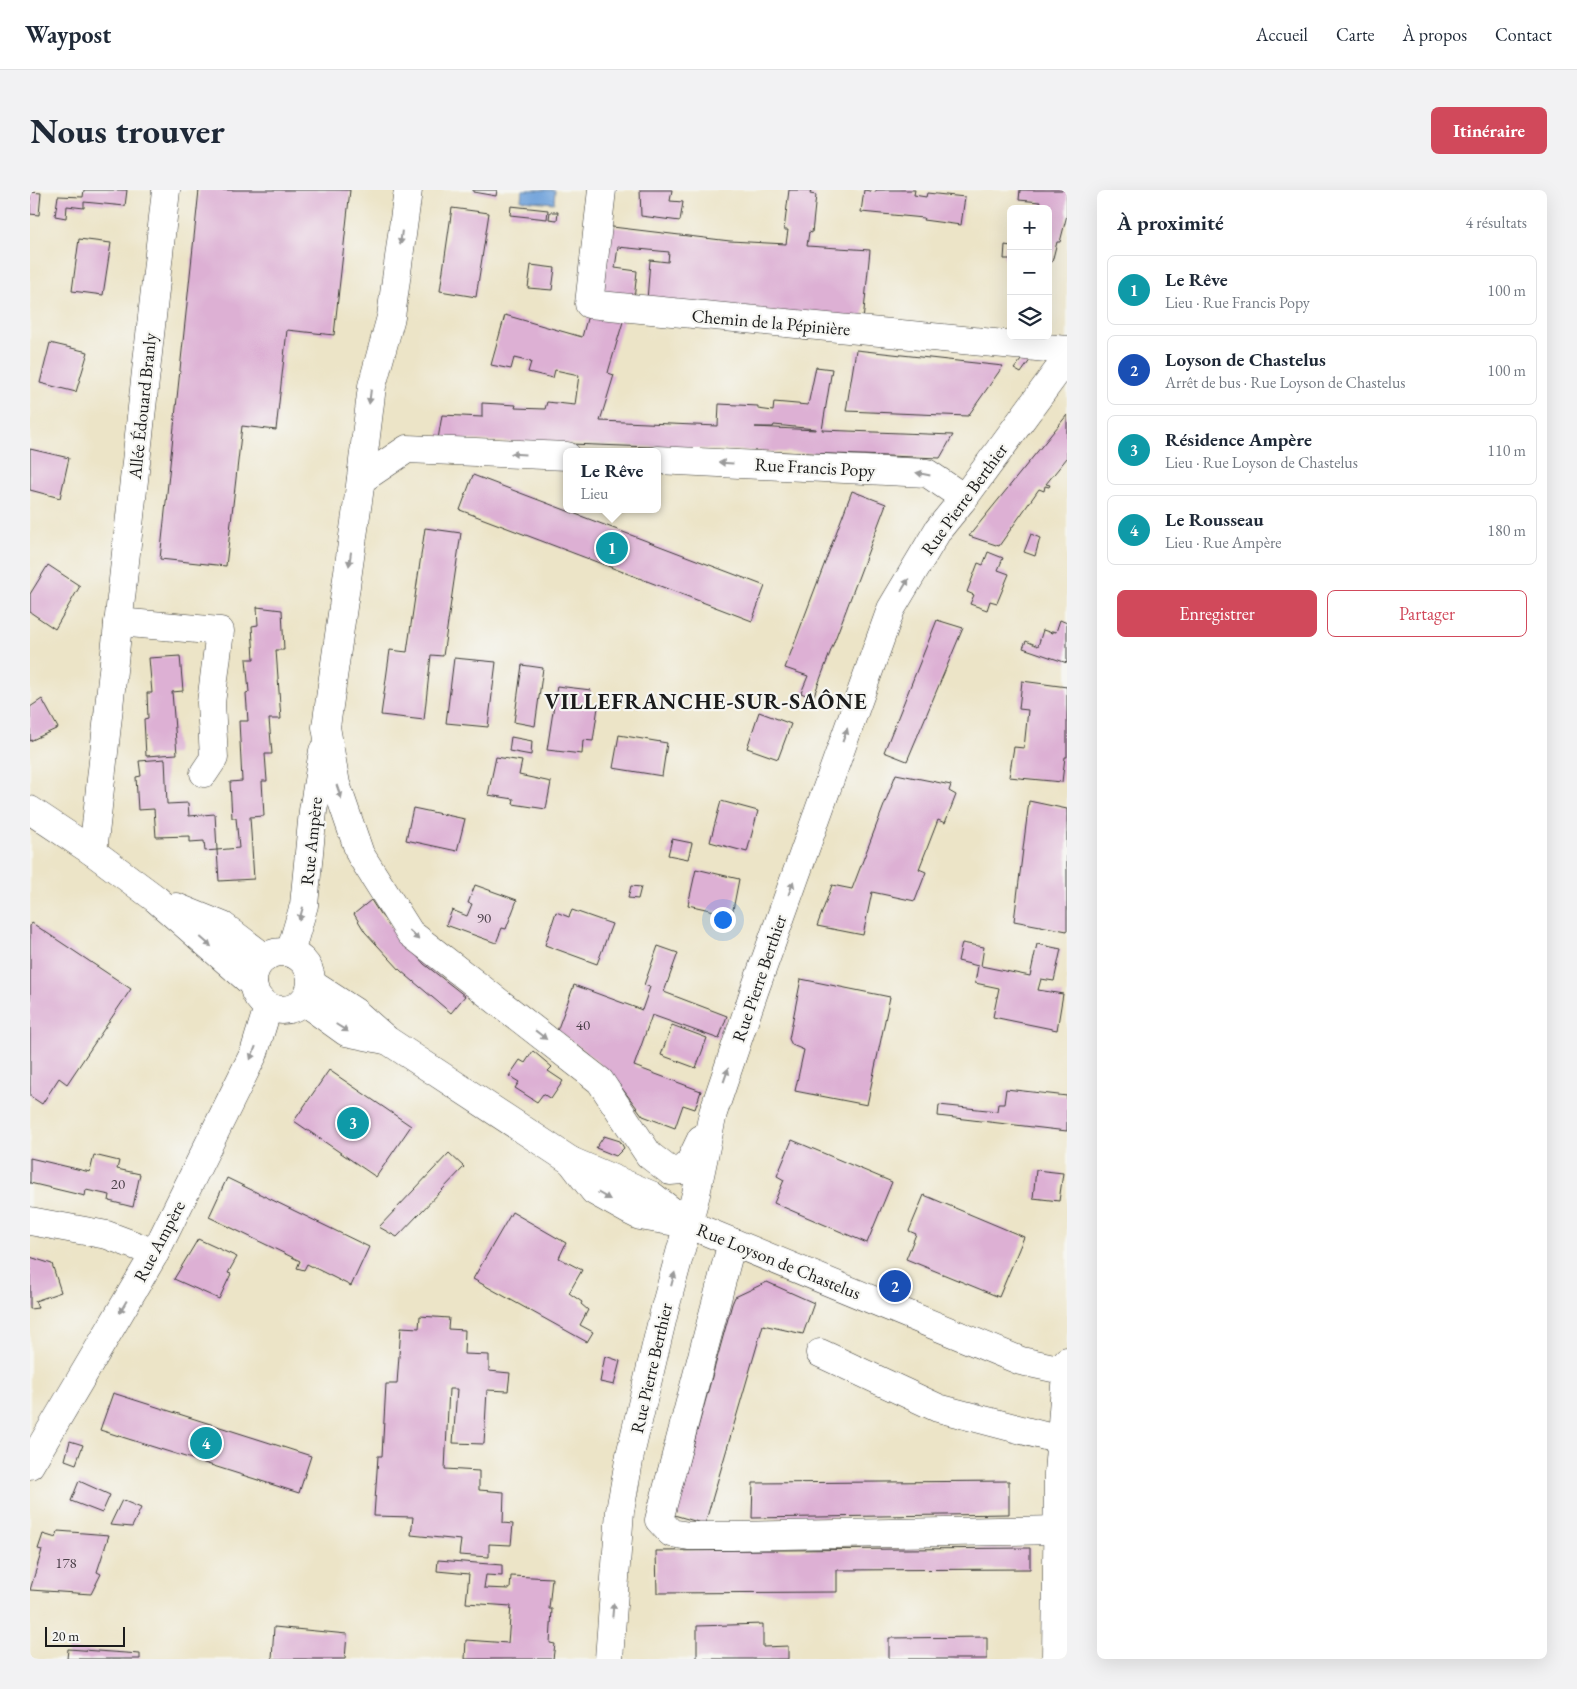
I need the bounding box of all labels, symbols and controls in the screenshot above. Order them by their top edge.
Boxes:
text: Waypost [25,19,111,50]
text: Accueil [1256,23,1308,46]
text: Carte [1336,23,1375,46]
text: À propos [1403,23,1467,46]
text: Contact [1495,23,1552,46]
button: Itinéraire [1431,107,1547,154]
text: Nous trouver [30,108,225,153]
map controls [1007,205,1052,340]
button: + [1007,205,1052,250]
text: À proximité [1117,209,1224,236]
text: 4 résultats [1465,212,1527,233]
one-way arrow [397,231,405,247]
button: − [1007,250,1052,295]
text: Le Rêve [1165,267,1228,292]
text: 1 [1130,280,1138,301]
text: 100 m [1487,280,1526,301]
text: Lieu · Rue Francis Popy [1165,292,1310,313]
button: layers [1007,295,1052,340]
street label: Chemin de la Pépinière [691,304,851,340]
street label: Allée Édouard Branly [123,332,161,481]
text: Loyson de Chastelus [1165,347,1326,372]
text: 2 [1130,360,1138,381]
text: 100 m [1487,360,1526,381]
text: Arrêt de bus · Rue Loyson de Chastelus [1165,372,1405,393]
one-way arrow [366,390,374,406]
text: Résidence Ampère [1165,427,1312,452]
street label: Rue Pierre Berthier [916,438,1012,560]
text: 3 [1130,440,1138,461]
text: 110 m [1487,440,1526,461]
popup [563,448,661,513]
one-way arrow [510,450,526,458]
street label: Rue Francis Popy [754,452,876,482]
text: Lieu · Rue Loyson de Chastelus [1165,452,1358,473]
text: Le Rêve [581,458,643,483]
one-way arrow [718,459,734,467]
one-way arrow [915,469,931,477]
text: Lieu [581,483,609,504]
text: Le Rousseau [1165,507,1264,532]
text: 4 [1130,520,1138,541]
text: 180 m [1487,520,1526,541]
pin: 1 [596,529,628,567]
text: Lieu · Rue Ampère [1165,532,1281,553]
one-way arrow [346,551,354,567]
one-way arrow [901,577,909,592]
button: Enregistrer [1117,590,1317,637]
button: Partager [1327,590,1527,637]
district label: VILLEFRANCHE-SUR-SAÔNE [544,687,868,716]
one-way arrow [842,728,849,743]
one-way arrow [336,785,343,800]
street label: Rue Ampère [295,796,327,886]
one-way arrow [788,881,795,896]
one-way arrow [297,907,305,922]
your location [710,907,736,933]
house number: 90 [477,908,491,927]
street label: Rue Pierre Berthier [726,911,792,1045]
one-way arrow [408,929,420,941]
one-way arrow [199,937,212,948]
house number: 40 [576,1015,590,1034]
one-way arrow [335,1024,348,1033]
one-way arrow [534,1030,547,1041]
one-way arrow [249,1046,257,1061]
one-way arrow [722,1067,730,1082]
pin: 3 [337,1104,369,1142]
house number: 20 [111,1174,125,1193]
one-way arrow [597,1192,611,1201]
street label: Rue Ampère [128,1196,190,1286]
street label: Rue Loyson de Chastelus [694,1218,864,1304]
pin: 2 [879,1267,911,1305]
one-way arrow [669,1272,677,1287]
one-way arrow [119,1300,128,1313]
street label: Rue Pierre Berthier [625,1301,677,1435]
pin: 4 [190,1424,222,1462]
house number: 178 [55,1553,77,1572]
one-way arrow [609,1602,617,1618]
scale bar [45,1624,125,1647]
text: 20 m [52,1627,79,1645]

